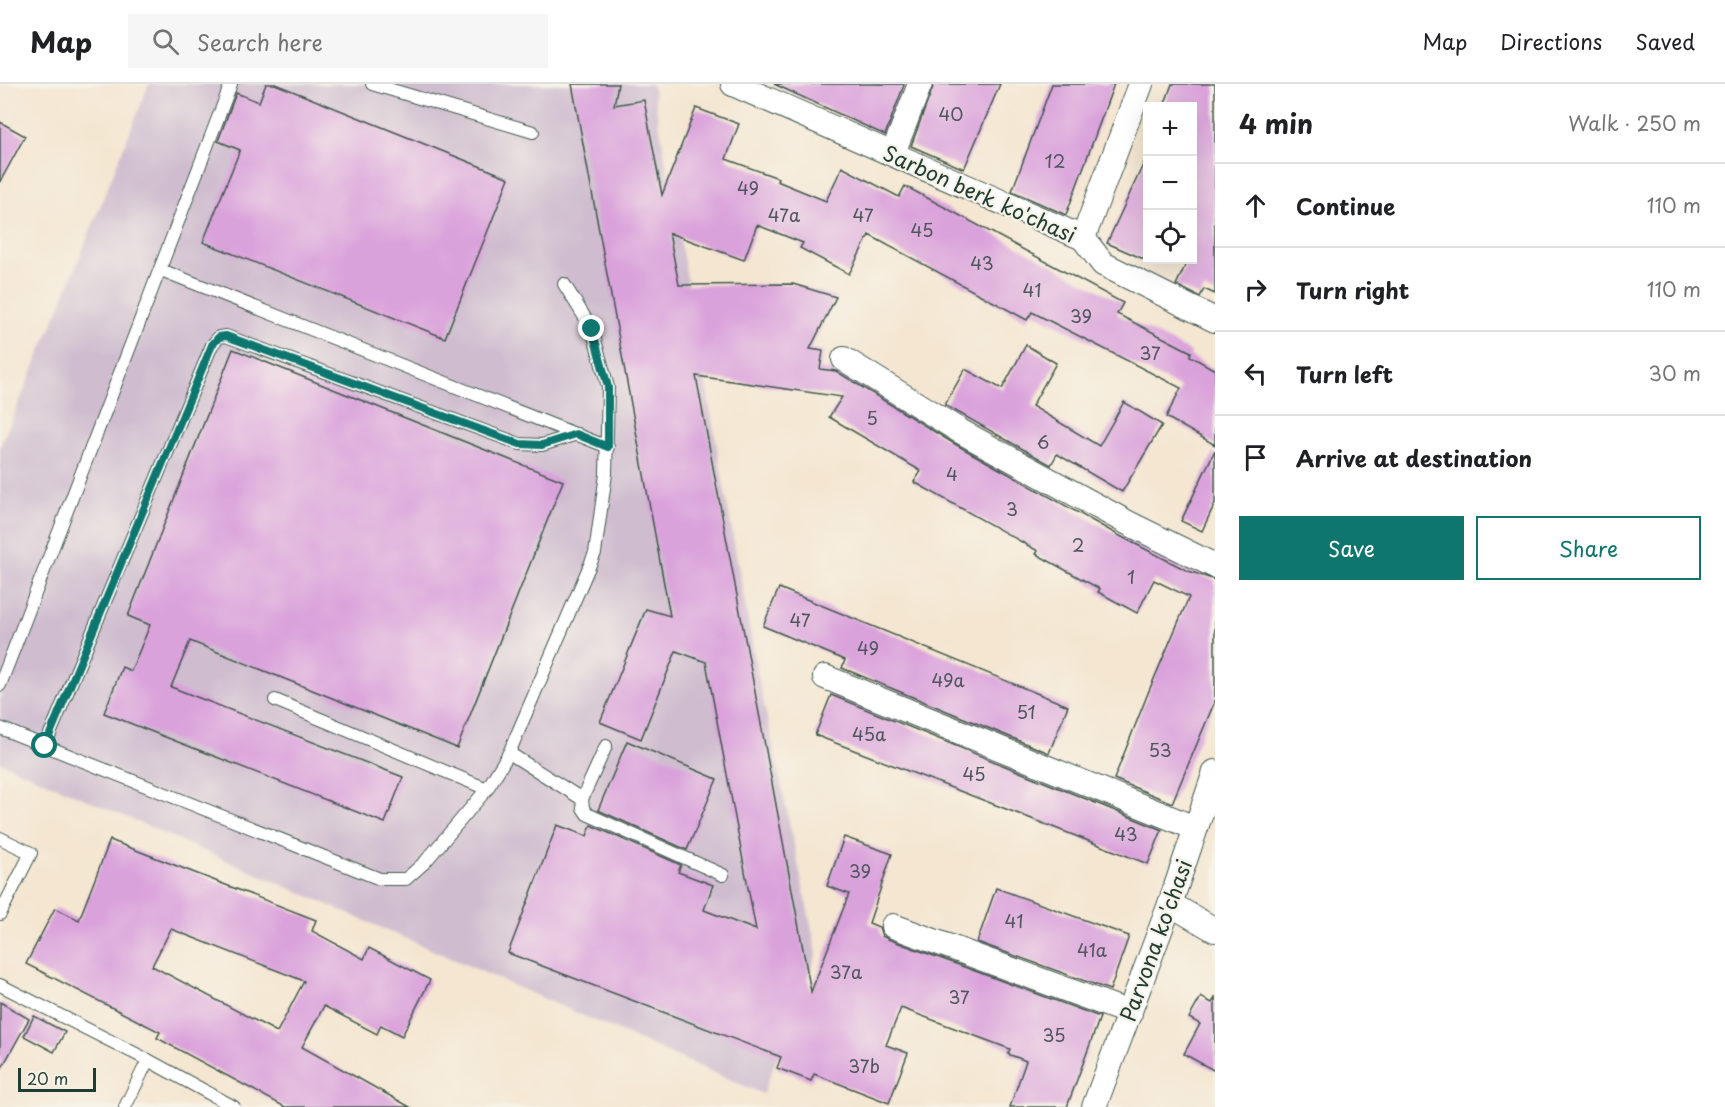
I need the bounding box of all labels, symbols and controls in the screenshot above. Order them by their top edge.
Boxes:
search box [128,14,548,68]
text: Map [30,20,92,63]
icon: search [149,25,182,58]
text: Search here [197,25,323,58]
text: Map [1422,25,1467,57]
text: Directions [1500,25,1602,57]
text: Saved [1635,25,1695,57]
house number: 40 [938,100,964,127]
map controls [1143,102,1197,264]
button: + [1143,102,1197,156]
text: 4 min [1239,104,1313,143]
text: Walk · 250 m [1568,108,1701,138]
street label: Sarbon berk ko'chasi [878,136,1082,250]
house number: 12 [1045,147,1065,174]
button: − [1143,156,1197,210]
house number: 49 [737,174,759,201]
icon: ahead [1239,189,1272,222]
text: Continue [1296,189,1395,222]
text: 110 m [1647,190,1701,220]
house number: 47a [768,201,801,228]
house number: 47 [852,201,874,228]
button: locate [1143,210,1197,264]
house number: 45 [911,216,934,243]
house number: 43 [970,249,994,276]
icon: right [1239,273,1272,306]
text: Turn right [1296,273,1409,306]
text: 110 m [1647,274,1701,304]
house number: 41 [1023,276,1041,303]
house number: 39 [1070,302,1092,329]
route end [578,315,604,341]
house number: 37 [1139,339,1161,366]
icon: left [1239,357,1272,390]
text: Turn left [1296,357,1393,390]
text: 30 m [1648,358,1701,388]
house number: 5 [866,404,878,431]
house number: 6 [1037,428,1049,455]
icon: arrive [1239,441,1272,474]
text: Arrive at destination [1296,441,1532,474]
house number: 4 [946,460,958,487]
house number: 3 [1006,495,1018,522]
button: Save [1239,516,1464,580]
button: Share [1476,516,1701,580]
house number: 2 [1072,531,1084,558]
house number: 1 [1127,563,1135,590]
house number: 47 [789,606,811,633]
house number: 49 [857,634,879,661]
house number: 49a [931,666,965,693]
house number: 51 [1016,698,1036,725]
house number: 45a [852,720,886,747]
route start [31,732,57,758]
house number: 53 [1148,736,1172,763]
house number: 45 [963,760,986,787]
house number: 43 [1114,820,1138,847]
street label: Parvona ko'chasi [1111,855,1199,1025]
house number: 39 [849,857,871,884]
house number: 41 [1005,907,1023,934]
house number: 41a [1077,936,1108,963]
house number: 37a [830,958,863,985]
house number: 37 [948,983,970,1010]
house number: 35 [1042,1021,1066,1048]
house number: 37b [848,1052,880,1079]
scale bar [18,1065,96,1092]
text: 20 m [27,1066,68,1090]

